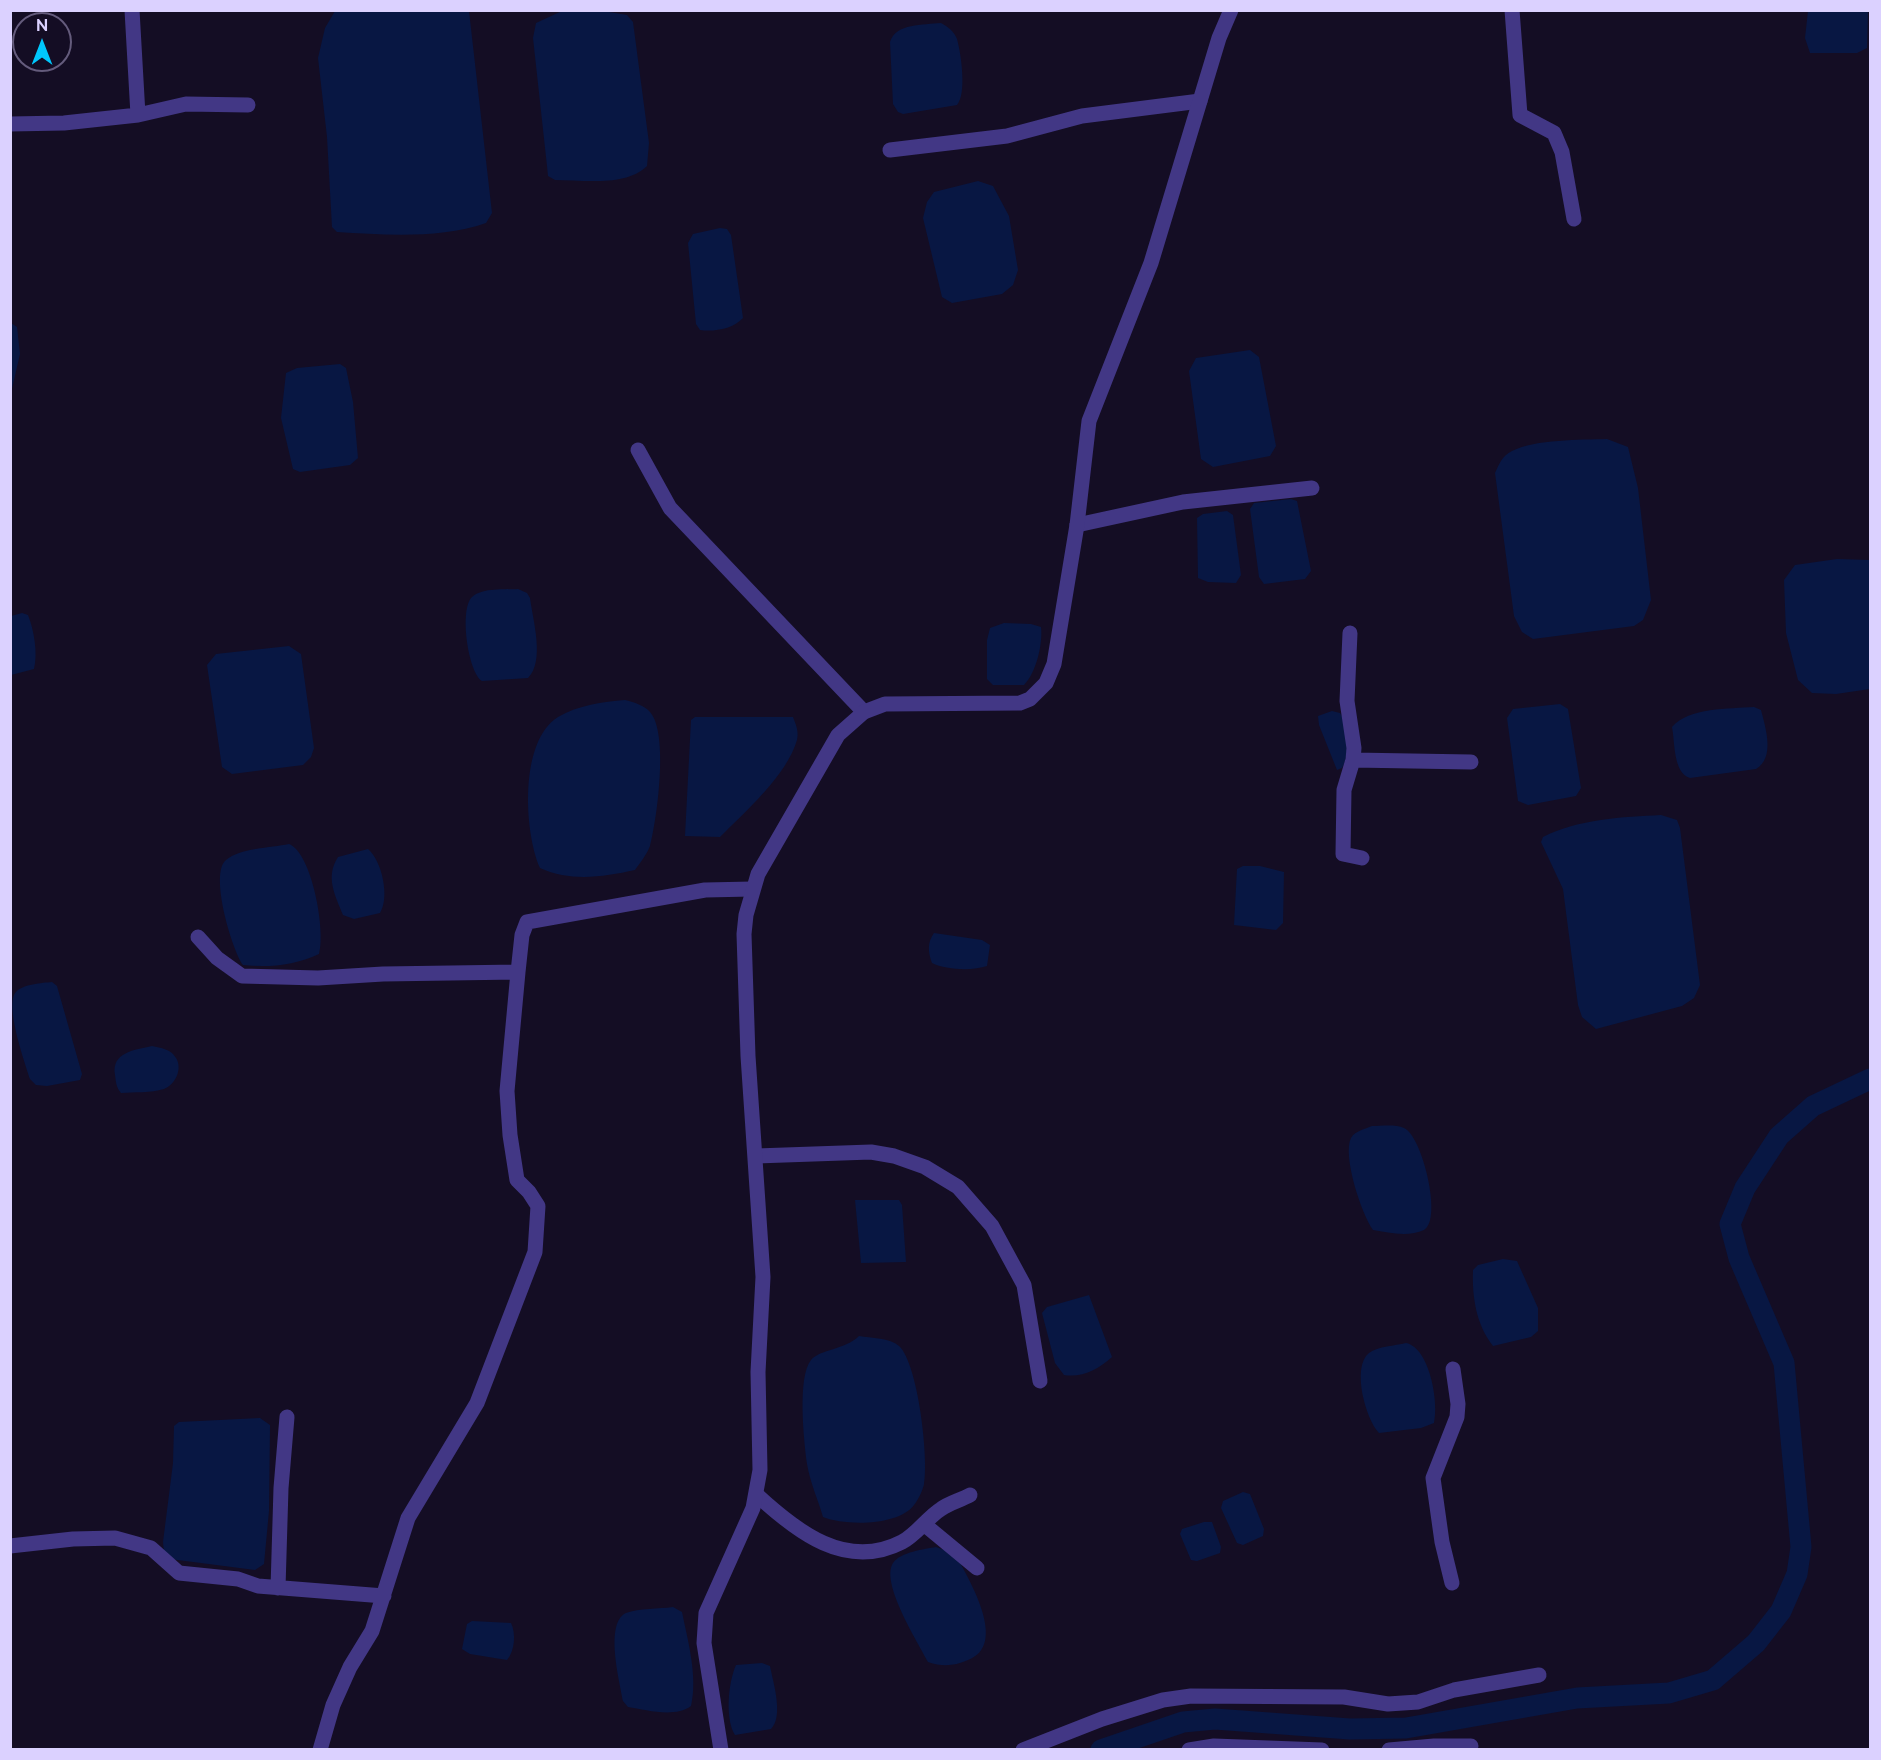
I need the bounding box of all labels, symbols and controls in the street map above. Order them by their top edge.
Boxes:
north arrow [12,12,72,72]
text: N [36,16,48,35]

